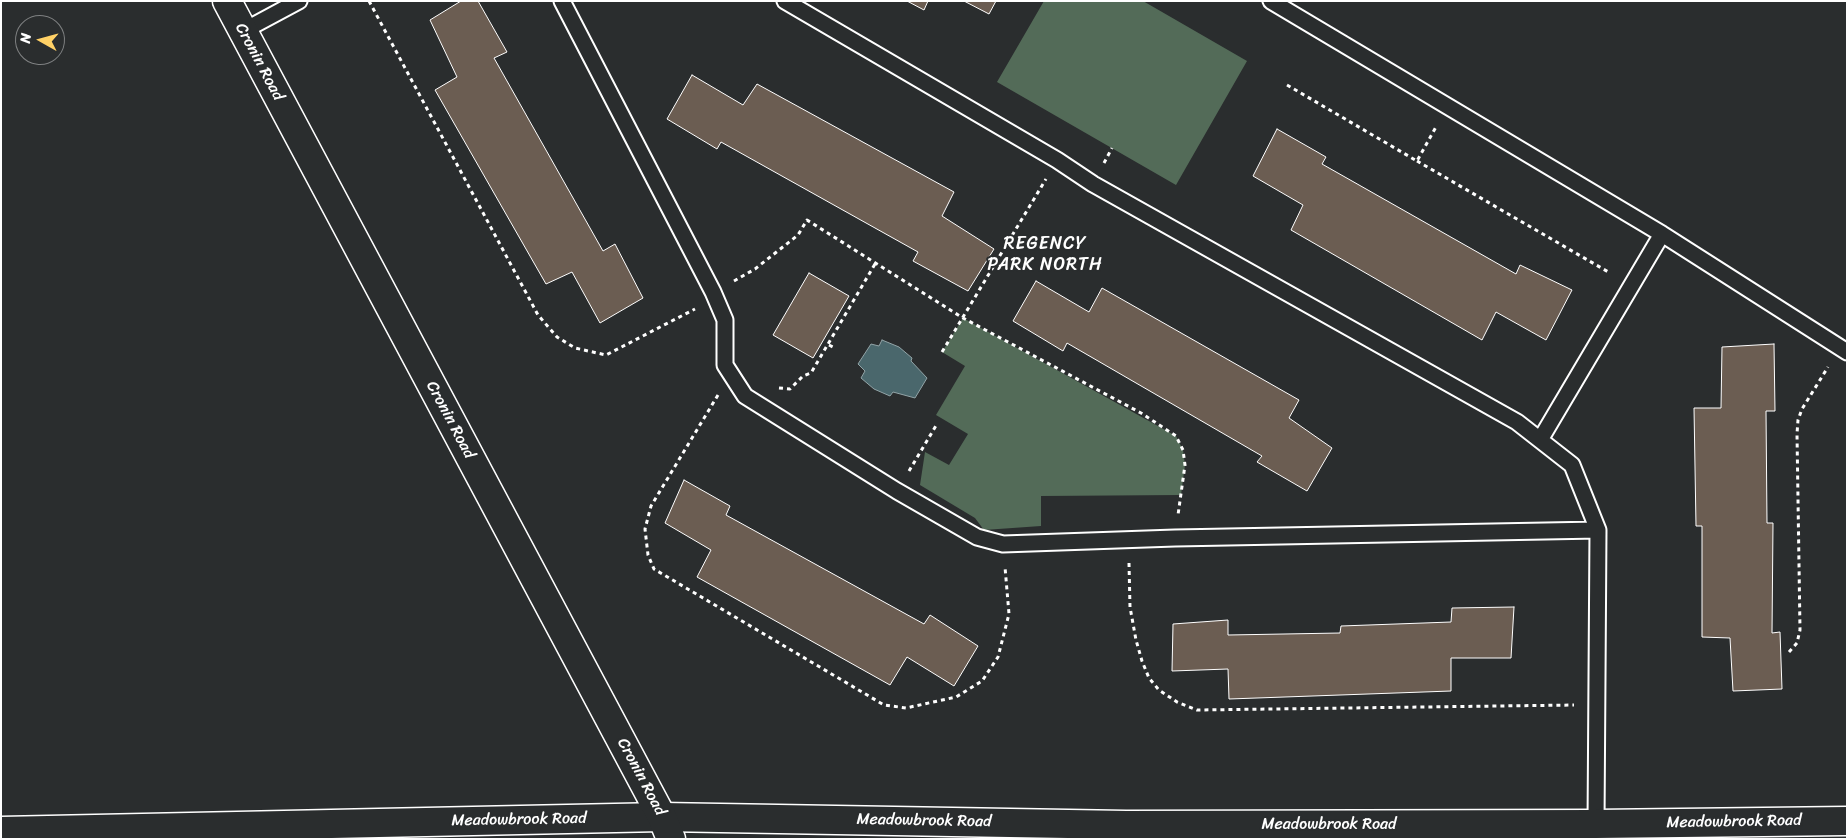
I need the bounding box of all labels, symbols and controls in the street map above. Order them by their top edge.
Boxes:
north arrow [15,15,65,65]
street label: Cronin Road [231,20,287,104]
text: N [13,32,39,45]
district label: REGENCY PARK NORTH [987,233,1103,276]
street label: Cronin Road [422,378,478,462]
street label: Cronin Road [613,735,669,819]
street label: Meadowbrook Road [451,809,587,831]
street label: Meadowbrook Road [856,810,992,832]
street label: Meadowbrook Road [1666,811,1802,833]
street label: Meadowbrook Road [1261,815,1397,835]

